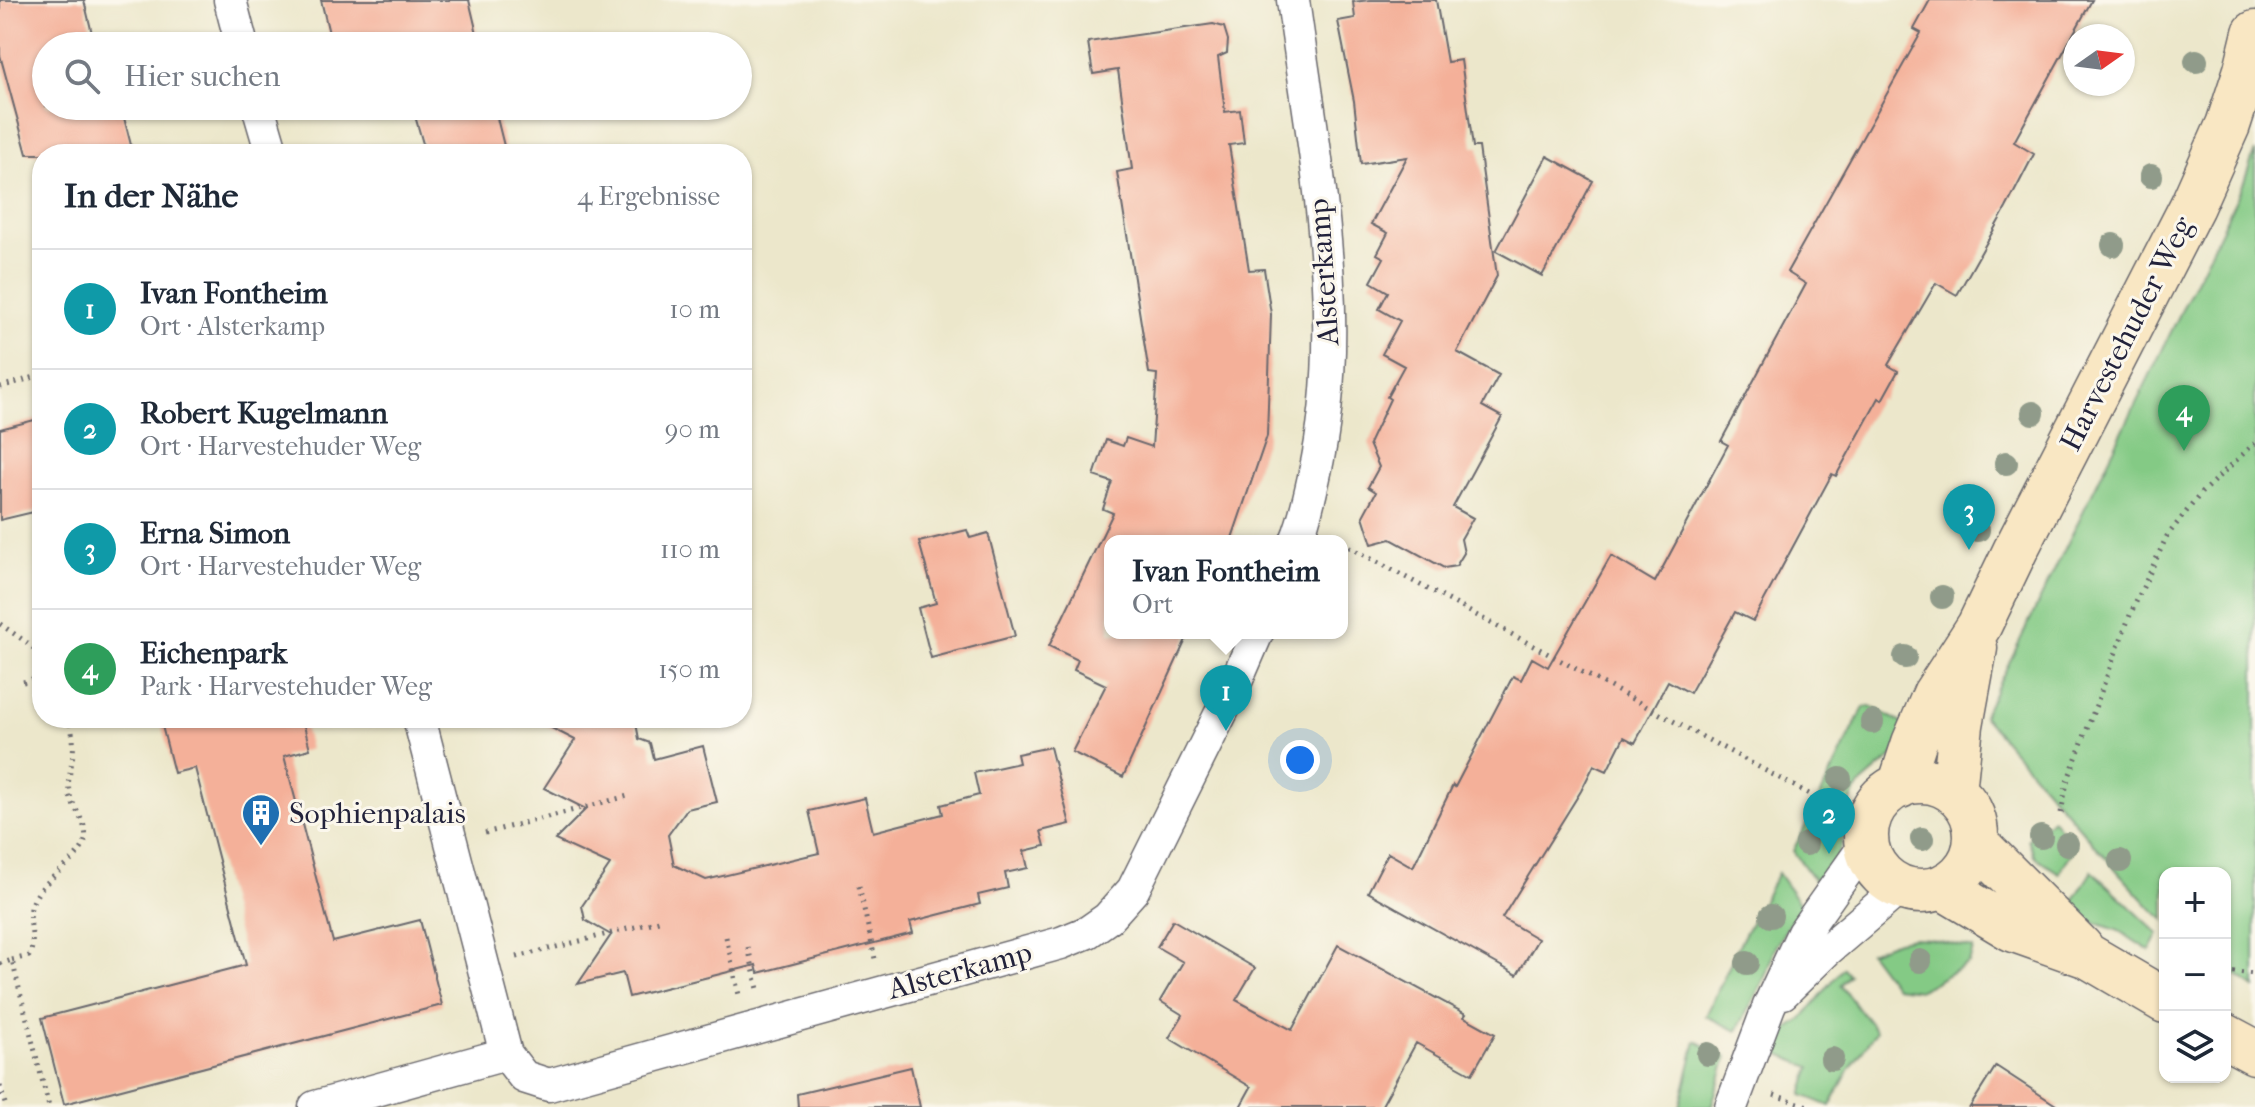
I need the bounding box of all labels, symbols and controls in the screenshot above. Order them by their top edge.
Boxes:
north arrow [2063,24,2135,96]
search box [32,32,752,120]
icon: search [60,54,104,98]
text: Hier suchen [124,59,280,94]
text: In der Nähe [64,176,238,216]
text: 4 Ergebnisse [577,181,720,212]
street label: Alsterkamp [1301,197,1347,348]
street label: Harvestehuder Weg [2053,210,2202,457]
text: Ivan Fontheim [140,276,328,311]
text: 1 [85,294,95,325]
text: 10 m [669,294,720,325]
text: Ort · Alsterkamp [140,311,325,342]
pin: 4 [2158,385,2210,451]
text: Robert Kugelmann [140,396,388,431]
text: 2 [83,414,97,445]
text: 90 m [665,414,720,445]
text: Ort · Harvestehuder Weg [140,431,421,462]
pin: 3 [1943,484,1995,550]
text: Erna Simon [140,516,290,551]
text: 3 [85,534,95,565]
text: 110 m [660,534,720,565]
popup [1104,535,1348,639]
text: Ort · Harvestehuder Weg [140,551,421,582]
text: Ivan Fontheim [1132,554,1320,589]
text: Ort [1132,589,1173,620]
text: Eichenpark [140,636,287,671]
text: 4 [82,654,98,685]
text: 150 m [658,654,720,685]
pin: 1 [1200,665,1252,731]
text: Park · Harvestehuder Weg [140,671,432,702]
your location [1280,740,1320,780]
pin: 2 [1803,788,1855,854]
building icon: Sophienpalais [240,792,282,847]
place label: Sophienpalais [289,796,466,831]
map controls [2159,867,2231,1083]
button: + [2159,867,2231,939]
street label: Alsterkamp [883,935,1036,1007]
button: − [2159,939,2231,1011]
button: layers [2159,1011,2231,1083]

